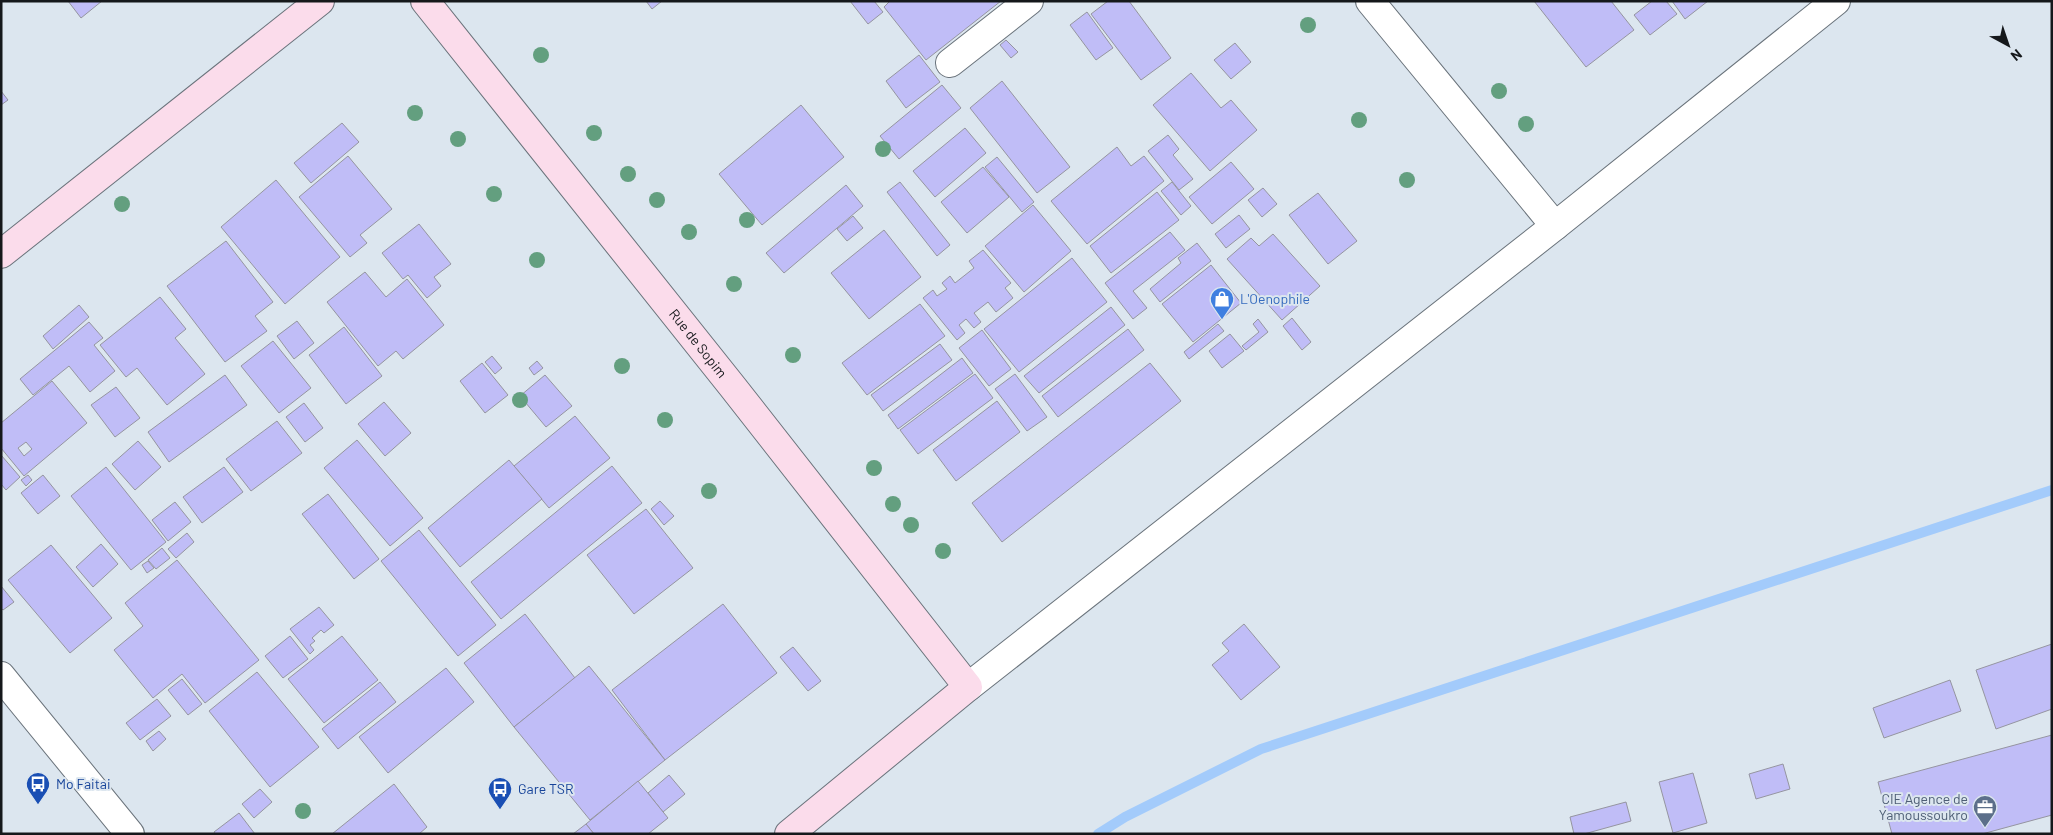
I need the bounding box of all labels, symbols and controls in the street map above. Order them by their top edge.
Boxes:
north arrow [1983,20,2033,70]
text: N [2008,46,2026,65]
shop icon: L'Oenophile [1209,286,1235,320]
place label: L'Oenophile [1240,290,1310,307]
street label: Rue de Sopim [666,305,731,381]
bus stop icon: Mo Faitai [25,771,51,805]
place label: Mo Faitai [56,775,111,792]
bus stop icon: Gare TSR [487,776,513,810]
place label: Gare TSR [518,780,574,797]
place label: CIE Agence de Yamoussoukro [1879,790,1968,823]
office icon: CIE Agence de Yamoussoukro [1972,794,1998,828]

